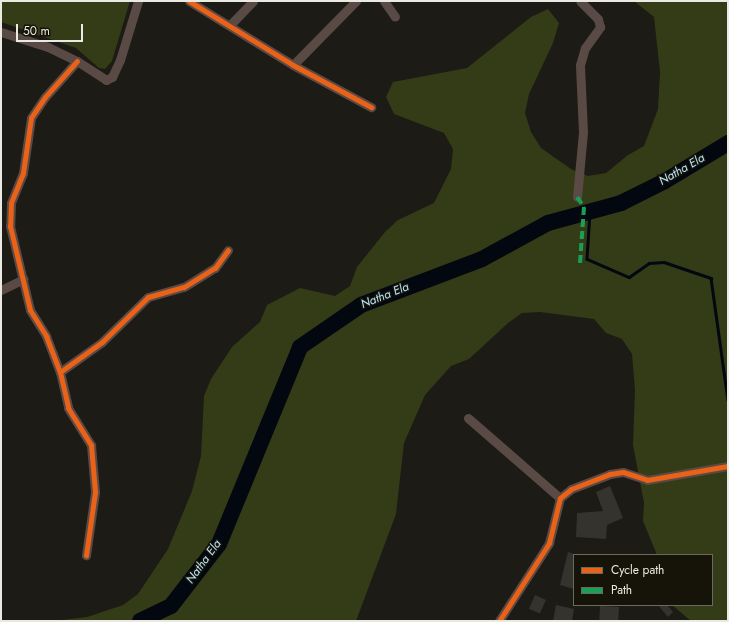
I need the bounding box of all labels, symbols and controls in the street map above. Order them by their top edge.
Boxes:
scale bar [18,16,85,42]
text: 50 m [23,22,50,40]
water label: Natha Ela [657,151,707,189]
water label: Natha Ela [359,280,411,312]
water label: Natha Ela [183,537,225,587]
legend [573,554,713,606]
text: Cycle path [611,561,664,579]
text: Path [611,581,632,599]

